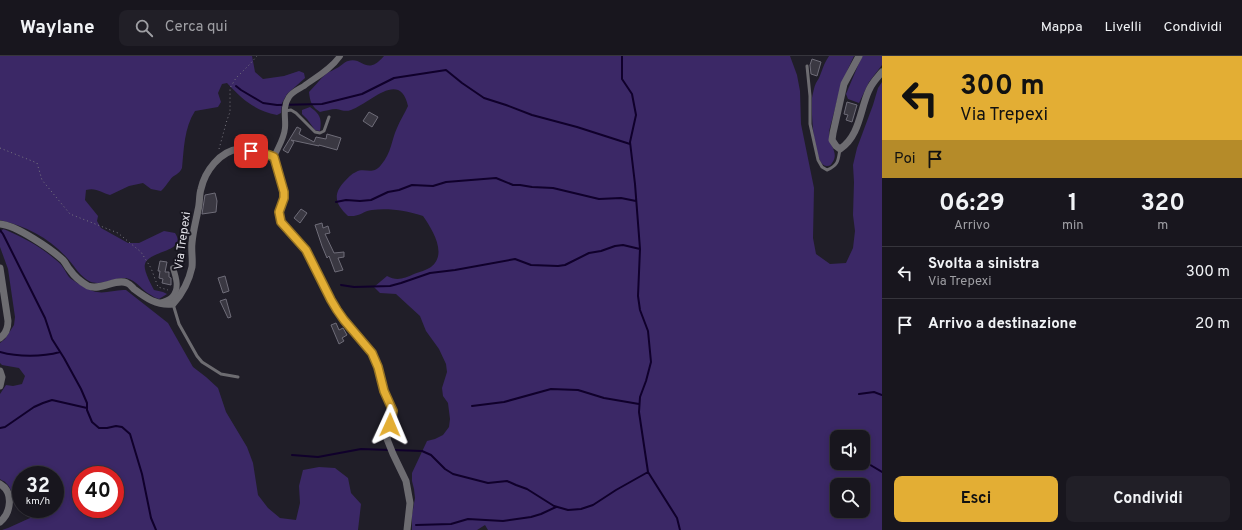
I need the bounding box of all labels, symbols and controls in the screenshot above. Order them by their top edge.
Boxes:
search box [119,10,399,46]
text: Waylane [20,16,95,40]
icon: search [133,17,155,39]
text: Cerca qui [165,18,228,37]
text: Mappa [1041,19,1083,36]
text: Livelli [1105,19,1141,36]
text: Condividi [1163,19,1222,36]
text: 300 m [960,69,1045,105]
icon: left [894,72,946,124]
text: Via Trepexi [960,104,1048,127]
pin [234,134,268,168]
icon: arrive [240,140,262,162]
icon: arrive [924,148,946,170]
text: Poi [894,150,916,169]
text: 06:29 [939,189,1005,219]
text: 1 [1068,189,1078,219]
text: 320 [1141,189,1185,219]
street label: Via Trepexi [171,211,195,271]
text: Arrivo [954,218,990,234]
text: min [1062,218,1084,234]
text: m [1157,218,1168,234]
text: Svolta a sinistra [928,255,1039,274]
icon: left [894,262,916,284]
text: 300 m [1186,263,1230,282]
text: Via Trepexi [928,274,992,290]
icon: arrive [894,314,916,336]
text: Arrivo a destinazione [928,315,1077,334]
text: 20 m [1195,315,1230,334]
position arrow [369,404,411,446]
map controls [830,430,870,518]
button: sound [830,430,870,470]
speed limit sign: 40 [72,466,124,518]
text: 32 [26,474,50,500]
button: Esci [894,476,1058,522]
button: Condividi [1066,476,1230,522]
button: search [830,478,870,518]
text: km/h [26,495,50,508]

